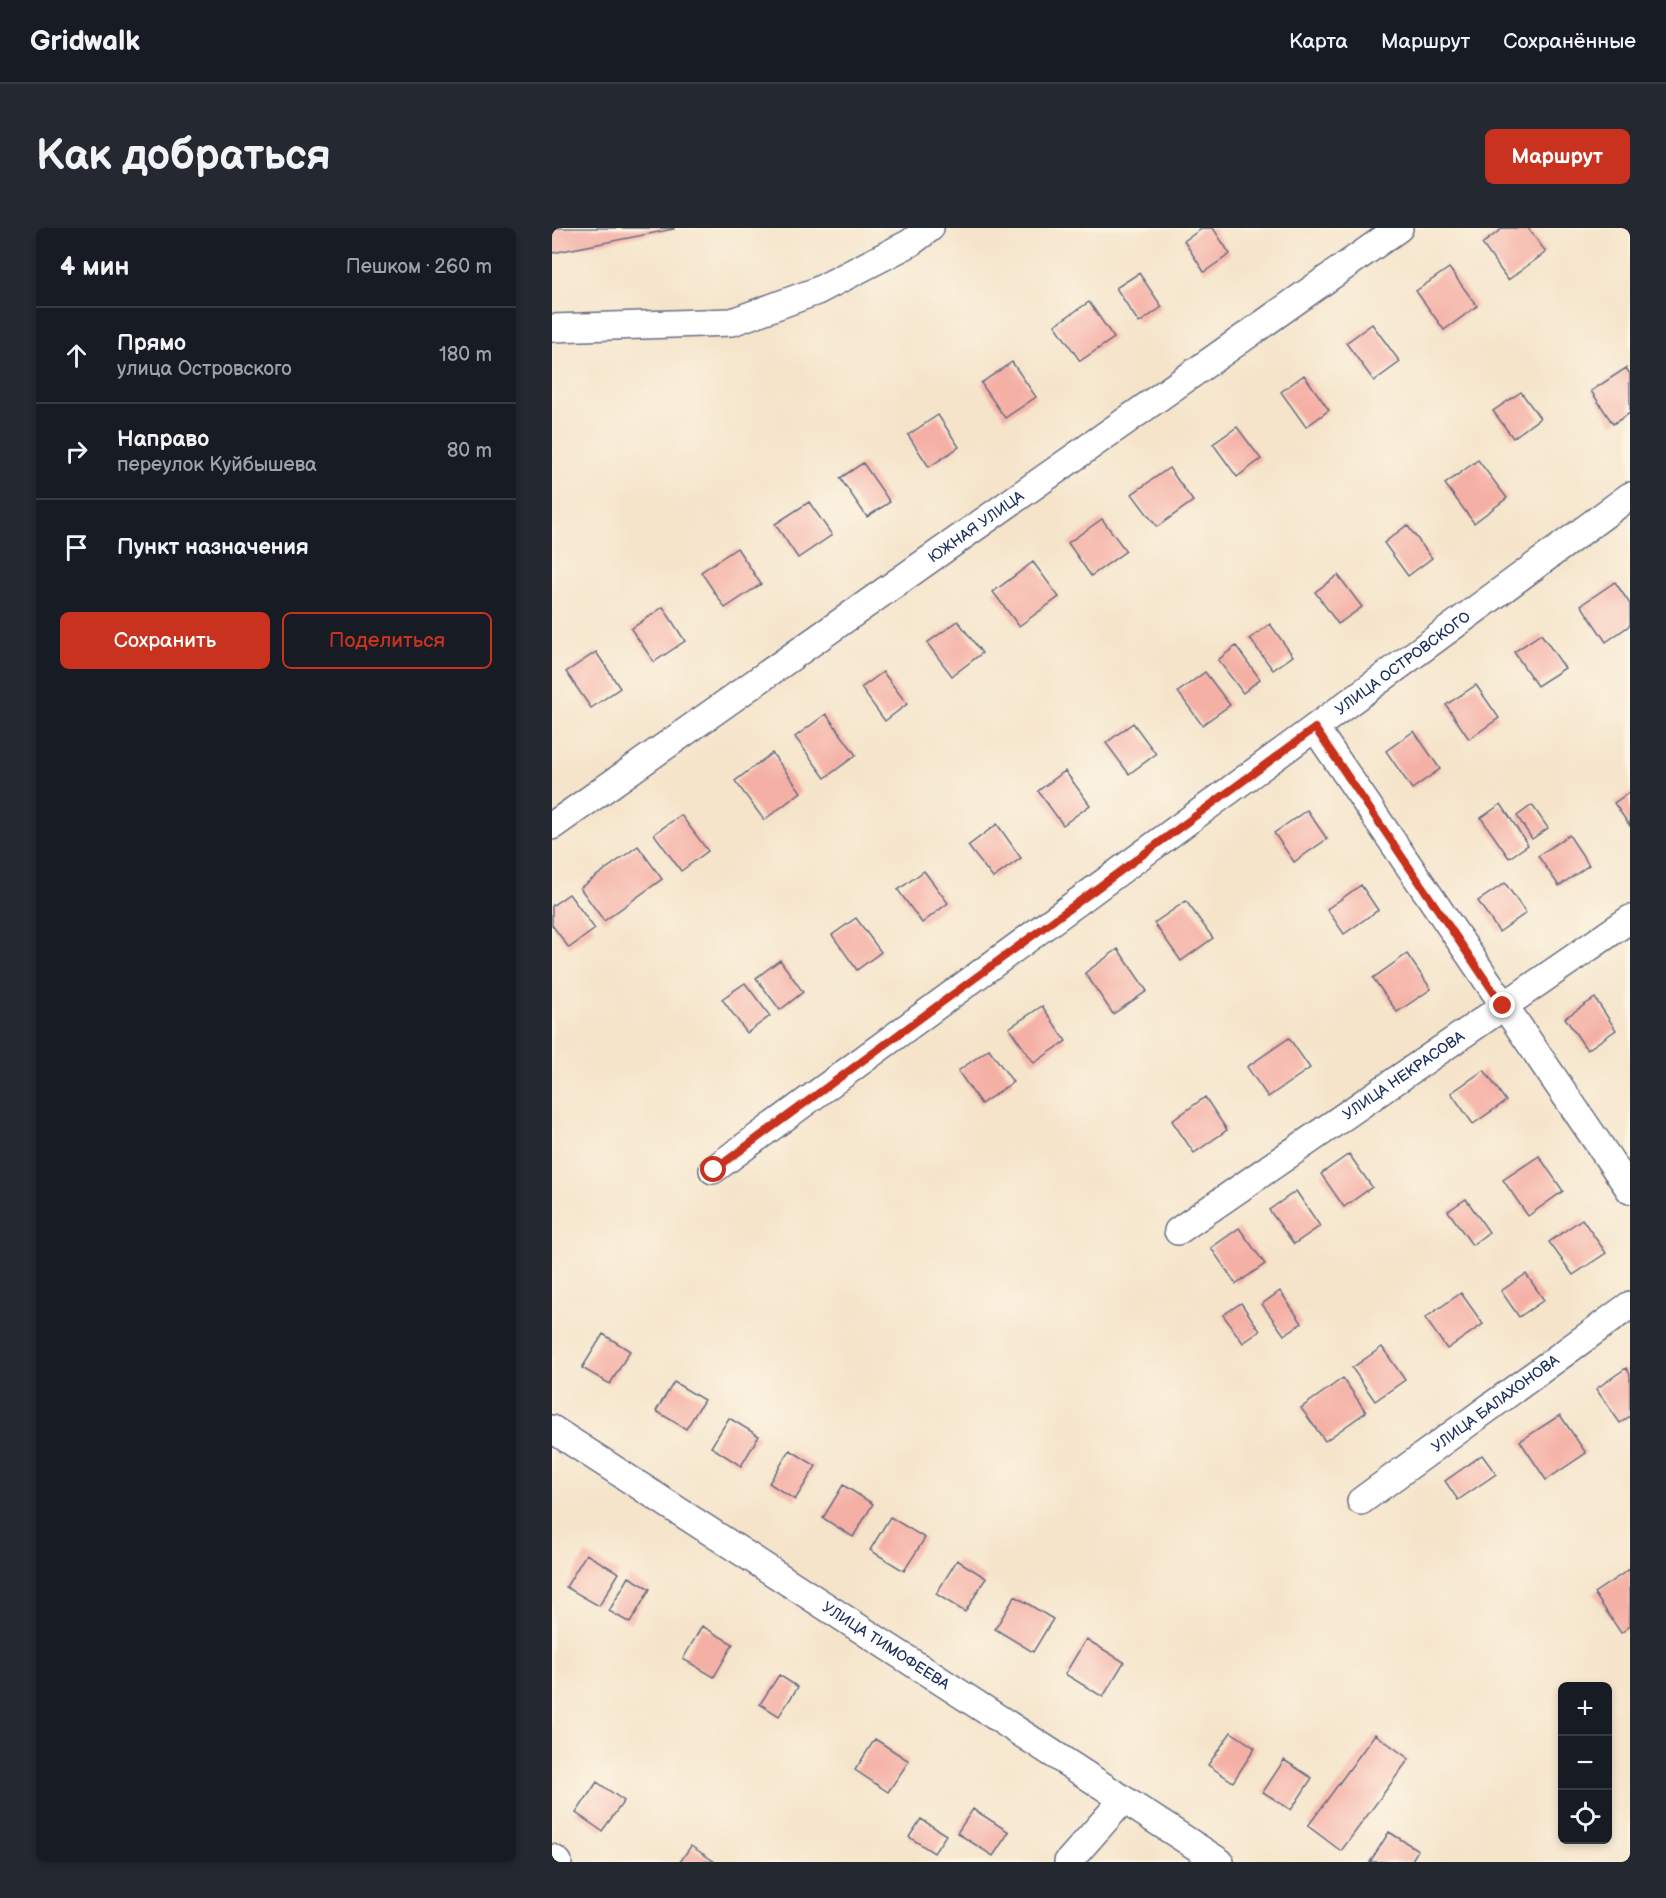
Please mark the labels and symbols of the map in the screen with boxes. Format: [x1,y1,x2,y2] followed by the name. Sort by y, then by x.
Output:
[925,486,1029,567] street label: ЮЖНАЯ УЛИЦА
[1332,607,1475,719] street label: УЛИЦА ОСТРОВСКОГО
[1489,992,1515,1018] route end
[1339,1027,1469,1124] street label: УЛИЦА НЕКРАСОВА
[700,1156,726,1182] route start
[1428,1350,1564,1456] street label: УЛИЦА БАЛАХОНОВА
[818,1598,954,1695] street label: УЛИЦА ТИМОФЕЕВА

